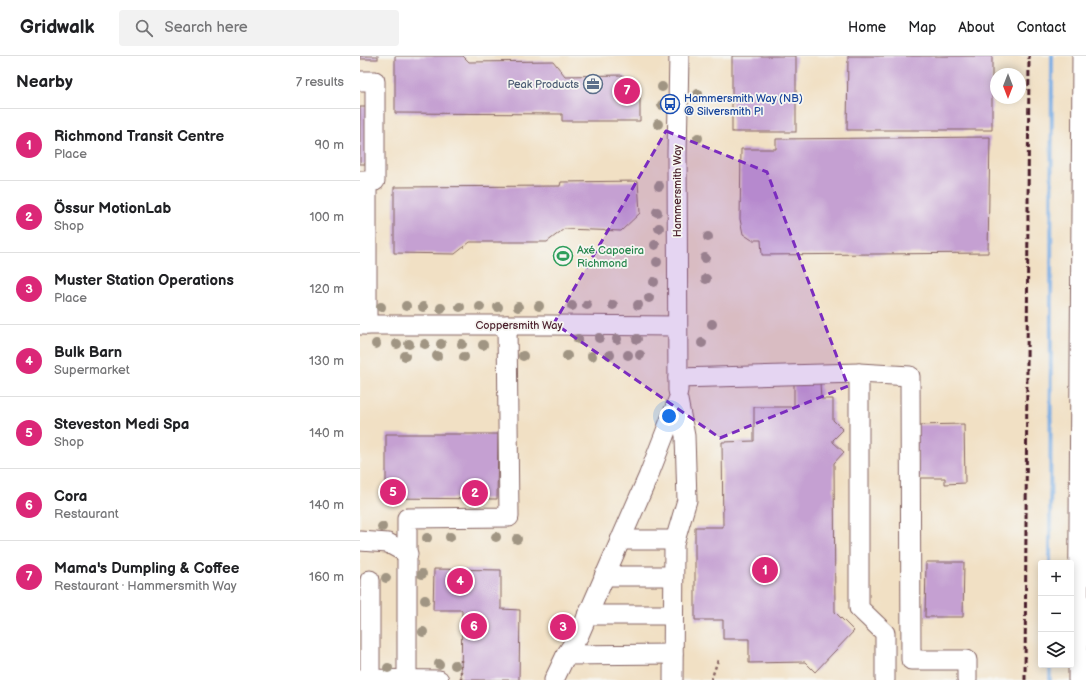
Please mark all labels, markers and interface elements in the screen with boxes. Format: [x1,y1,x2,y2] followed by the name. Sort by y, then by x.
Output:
[119,10,399,46] search box
[20,16,95,39] text: Gridwalk
[133,17,155,39] icon: search
[165,18,248,37] text: Search here
[848,19,886,36] text: Home
[908,19,936,36] text: Map
[958,19,995,36] text: About
[1017,19,1066,36] text: Contact
[990,68,1026,104] north arrow
[16,72,73,92] text: Nearby
[582,73,604,95] office icon: Peak Products
[296,74,344,90] text: 7 results
[614,76,640,106] pin: 7
[508,78,580,91] place label: Peak Products
[684,92,803,118] place label: Hammersmith Way (NB) @ Silversmith Pl
[659,93,681,115] bus stop icon: Hammersmith Way (NB) @ Silversmith Pl
[54,127,224,146] text: Richmond Transit Centre
[26,137,32,153] text: 1
[315,137,344,153] text: 90 m
[671,145,684,237] street label: Hammersmith Way
[54,146,87,162] text: Place
[54,199,171,218] text: Össur MotionLab
[25,209,33,225] text: 2
[309,209,344,225] text: 100 m
[54,218,84,234] text: Shop
[577,244,644,270] place label: Axé Capoeira Richmond
[552,245,574,267] sports icon: Axé Capoeira Richmond
[54,271,234,290] text: Muster Station Operations
[25,281,33,297] text: 3
[309,281,344,297] text: 120 m
[54,290,87,306] text: Place
[475,319,563,332] street label: Coppersmith Way
[54,343,122,362] text: Bulk Barn
[25,353,33,369] text: 4
[309,353,344,369] text: 130 m
[54,362,130,378] text: Supermarket
[659,406,679,426] your location
[54,415,189,434] text: Steveston Medi Spa
[25,425,33,441] text: 5
[309,425,344,441] text: 140 m
[54,434,84,450] text: Shop
[380,477,406,507] pin: 5
[462,478,488,508] pin: 2
[54,487,87,506] text: Cora
[25,497,33,513] text: 6
[309,497,344,513] text: 140 m
[54,506,119,522] text: Restaurant
[752,555,778,585] pin: 1
[54,559,239,578] text: Mama's Dumpling & Coffee
[1038,560,1074,668] map controls
[1038,560,1074,596] button: +
[447,566,473,596] pin: 4
[25,569,33,585] text: 7
[309,569,344,585] text: 160 m
[54,578,237,594] text: Restaurant · Hammersmith Way
[1038,596,1074,632] button: −
[461,611,487,641] pin: 6
[550,612,576,642] pin: 3
[1038,632,1074,668] button: layers

